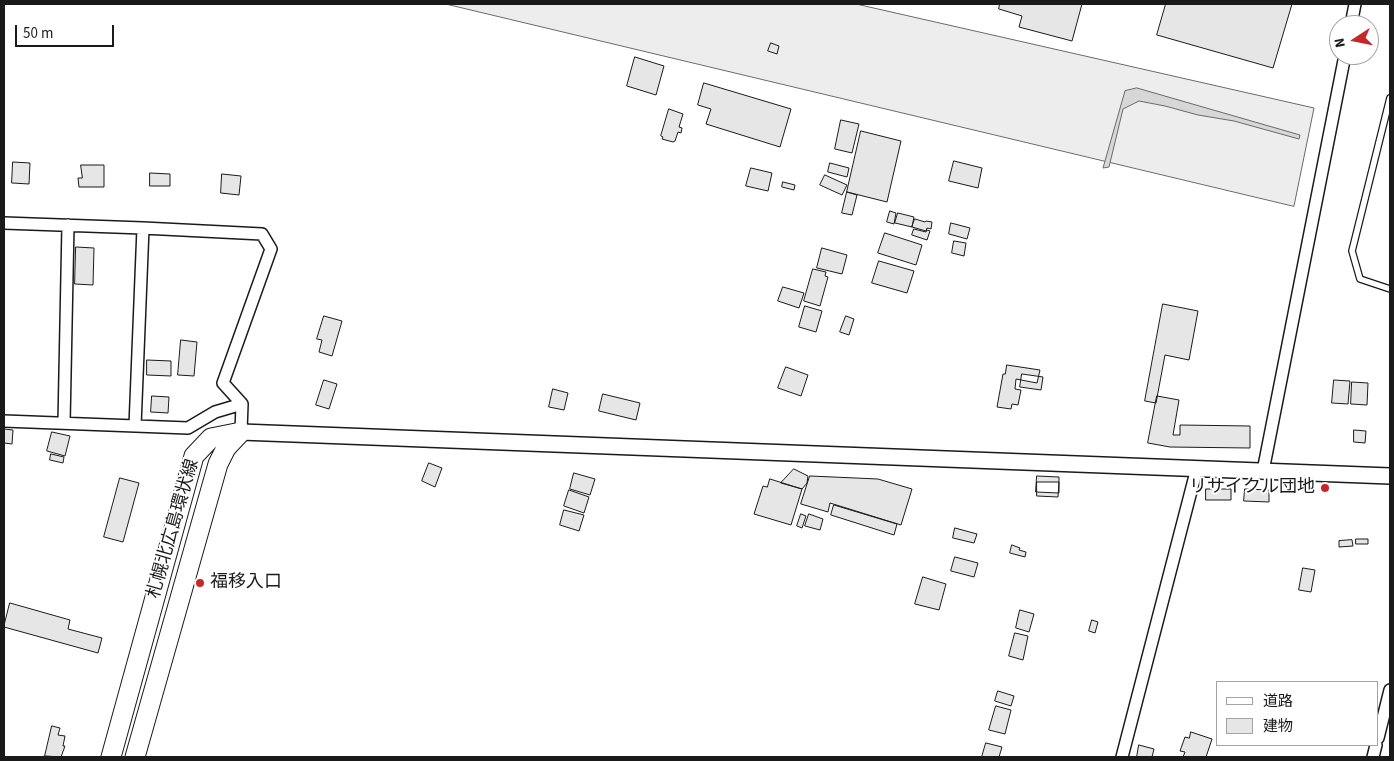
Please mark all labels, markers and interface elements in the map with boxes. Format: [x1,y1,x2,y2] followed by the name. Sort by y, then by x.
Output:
[18,15,116,47] scale bar
[1329,15,1379,65] north arrow
[23,23,53,44] text: 50 m
[1330,36,1351,49] text: N
[144,457,204,601] street label: 札幌北広島環状線
[1189,477,1315,499] place label: リサイクル団地
[1319,482,1331,494] marker: リサイクル団地
[210,572,282,594] place label: 福移入口
[194,577,206,589] marker: 福移入口
[1216,681,1379,746] legend
[1263,691,1293,712] text: 道路
[1263,716,1293,737] text: 建物

